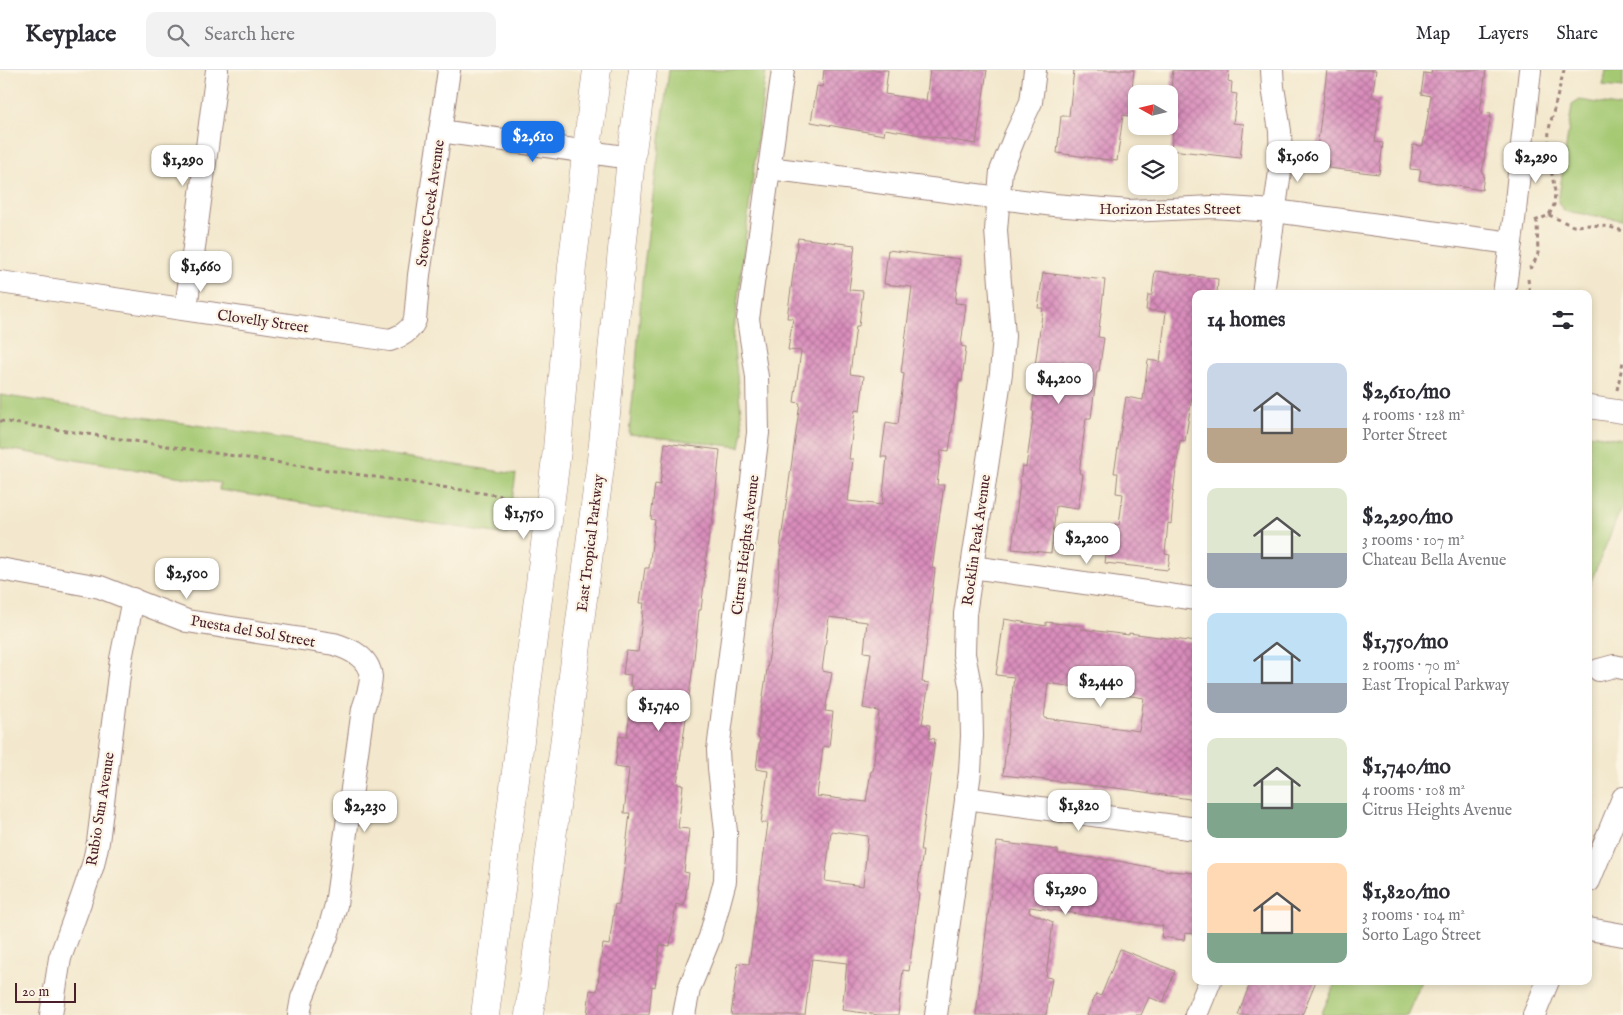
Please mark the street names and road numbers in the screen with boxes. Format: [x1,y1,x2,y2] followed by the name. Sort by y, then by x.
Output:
[412,138,449,268] street label: Stowe Creek Avenue
[1099,200,1241,219] street label: Horizon Estates Street
[216,306,310,337] street label: Clovelly Street
[573,473,608,613] street label: East Tropical Parkway
[958,473,995,607] street label: Rocklin Peak Avenue
[727,474,764,616] street label: Citrus Heights Avenue
[189,611,317,652] street label: Puesta del Sol Street
[82,751,119,867] street label: Rubio Sun Avenue

